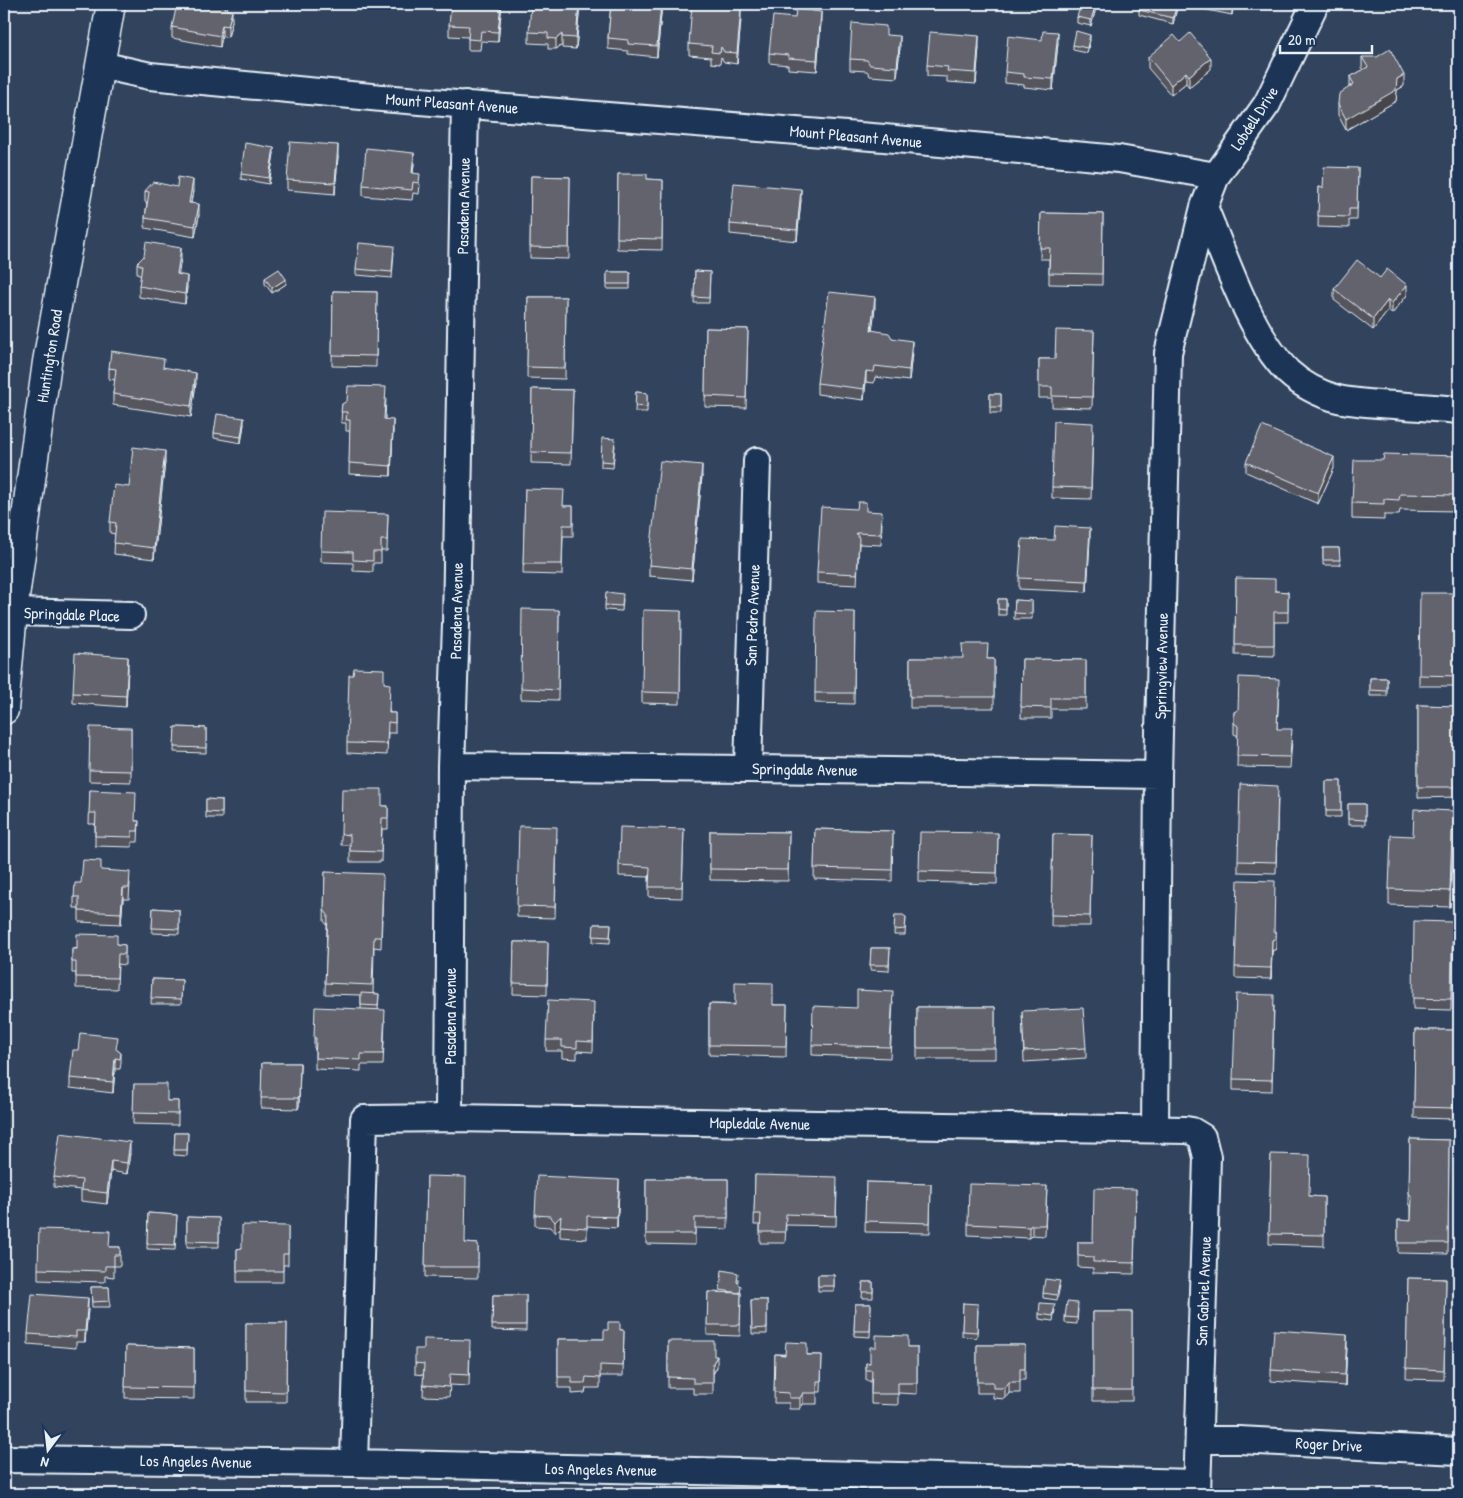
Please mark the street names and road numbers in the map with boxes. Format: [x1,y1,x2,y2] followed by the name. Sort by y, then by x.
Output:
[1225,81,1283,154] street label: Lobdell Drive
[385,87,520,119] street label: Mount Pleasant Avenue
[789,119,924,153] street label: Mount Pleasant Avenue
[451,157,475,255] street label: Pasadena Avenue
[31,308,67,404] street label: Huntington Road
[444,562,468,660] street label: Pasadena Avenue
[739,563,765,666] street label: San Pedro Avenue
[24,601,121,627] street label: Springdale Place
[1149,612,1173,719] street label: Springview Avenue
[752,757,859,781] street label: Springdale Avenue
[439,967,461,1064] street label: Pasadena Avenue
[709,1111,811,1135] street label: Mapledale Avenue
[1190,1235,1216,1346] street label: San Gabriel Avenue
[1295,1431,1364,1457] street label: Roger Drive
[140,1449,253,1473] street label: Los Angeles Avenue
[545,1457,658,1481] street label: Los Angeles Avenue

